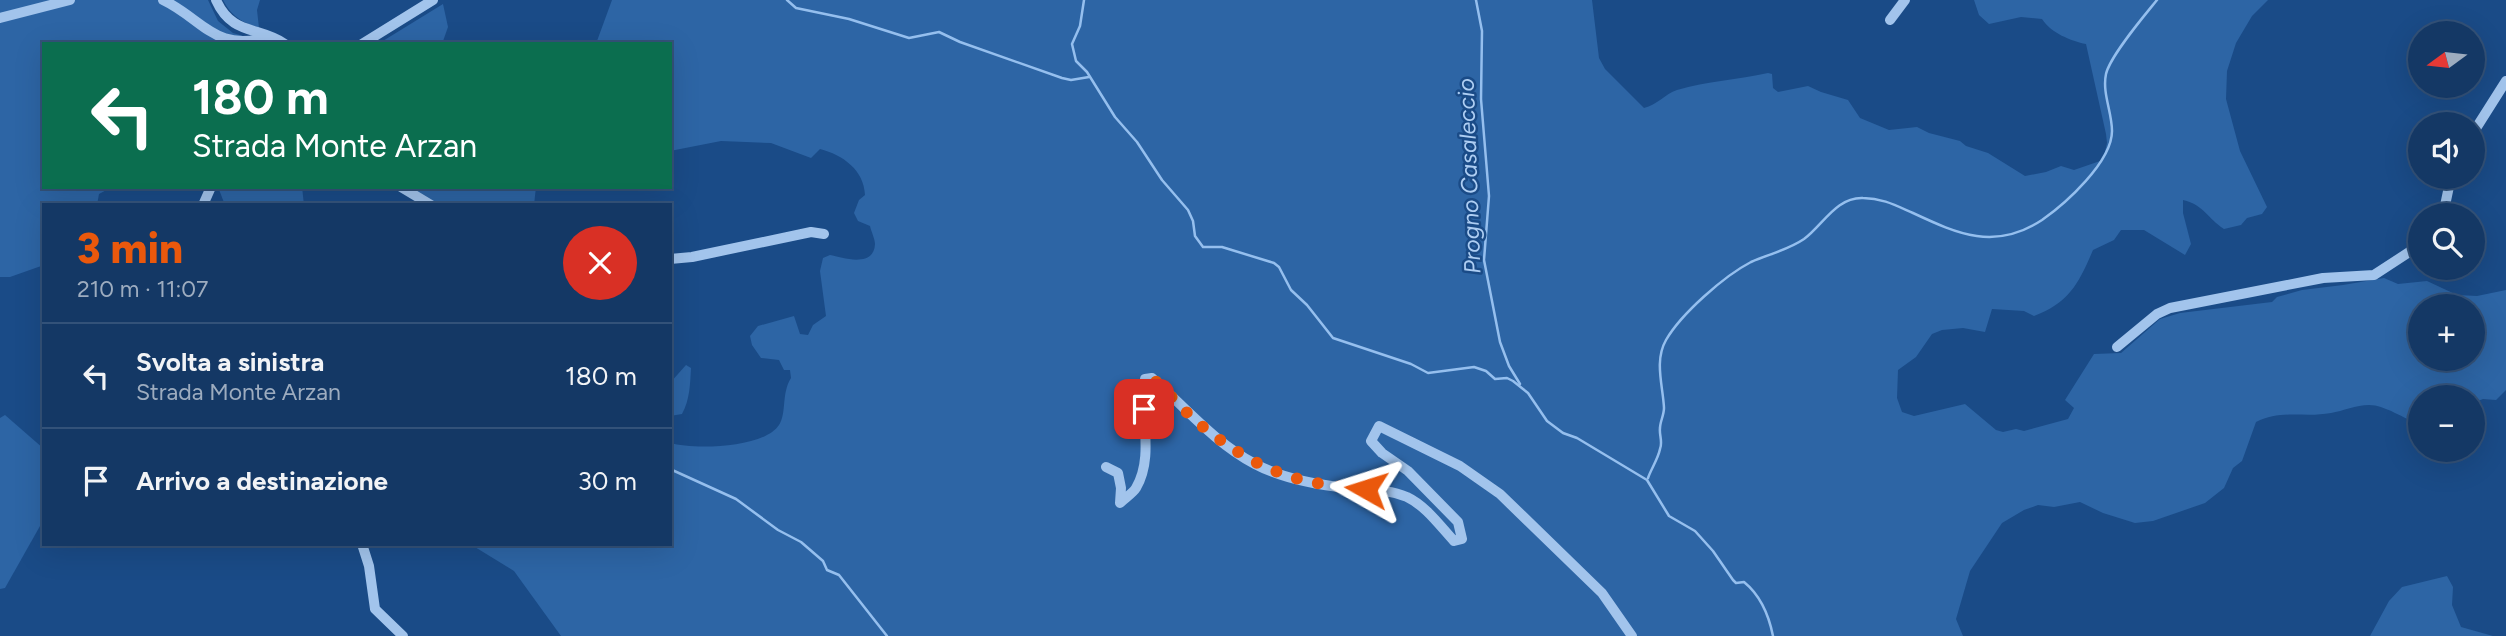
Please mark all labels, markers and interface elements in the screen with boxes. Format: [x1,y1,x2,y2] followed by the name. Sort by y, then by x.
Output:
[2408,21,2485,98] north arrow
[2408,21,2485,462] map controls
[192,67,329,126] text: 180 m
[77,70,168,161] icon: left
[1452,78,1486,274] water label: Progno Casaleccio
[2408,112,2485,189] button: sound
[192,127,477,165] text: Strada Monte Arzan
[2408,203,2485,280] button: search
[77,223,183,274] text: 3 min
[563,226,637,300] button: close
[77,275,208,303] text: 210 m · 11:07
[2408,294,2485,371] button: +
[136,346,324,378] text: Svolta a sinistra
[77,357,115,395] icon: left
[565,360,637,392] text: 180 m
[136,378,341,406] text: Strada Monte Arzan
[1114,379,1174,439] pin
[2408,385,2485,462] button: −
[1125,390,1163,428] icon: arrive
[1329,452,1403,526] position arrow
[77,462,115,500] icon: arrive
[136,465,388,497] text: Arrivo a destinazione
[578,465,637,497] text: 30 m

